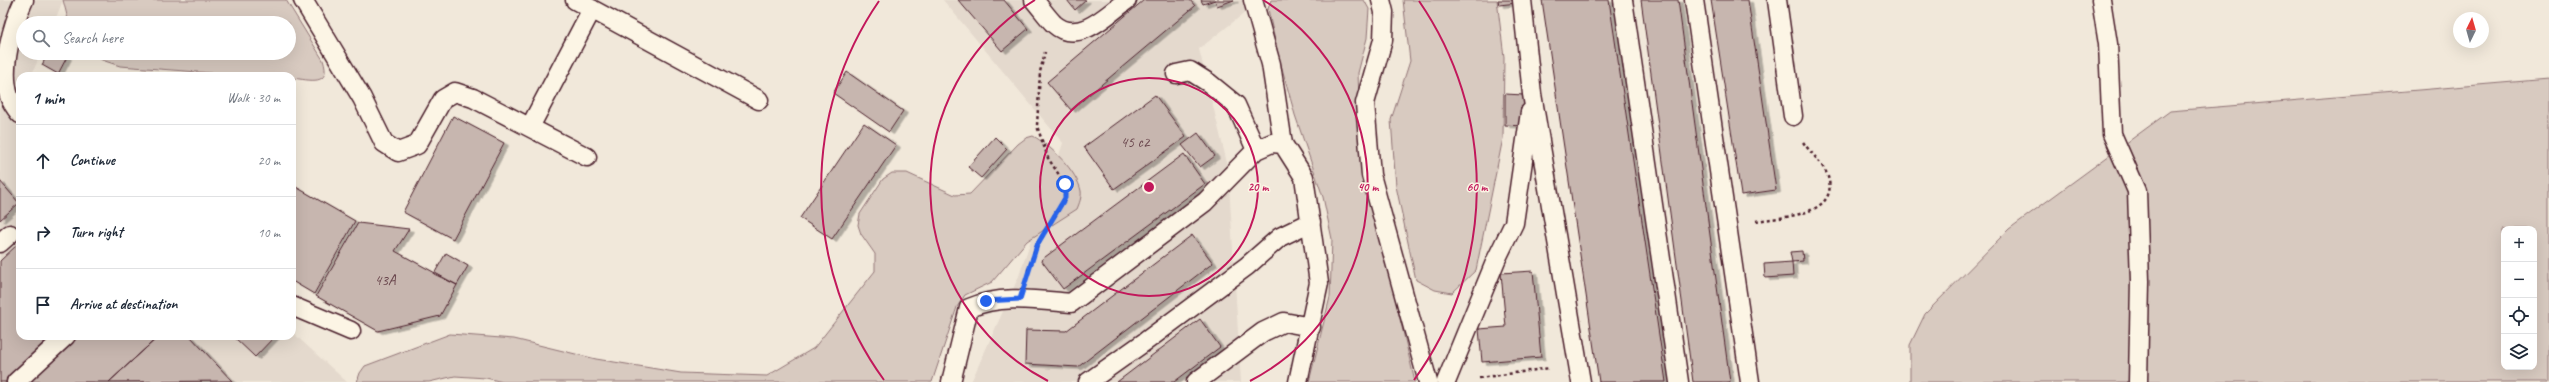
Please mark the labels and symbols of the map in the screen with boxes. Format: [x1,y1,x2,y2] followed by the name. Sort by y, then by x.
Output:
[2453,12,2489,48] north arrow
[1120,133,1151,152] house number: 45 с2
[1056,175,1074,193] route start
[1248,179,1269,195] text: 20 m
[1358,179,1379,195] text: 40 m
[1467,179,1489,195] text: 60 m
[1142,180,1156,194] centre of rings
[374,271,397,290] house number: 43А
[977,292,995,310] route end

